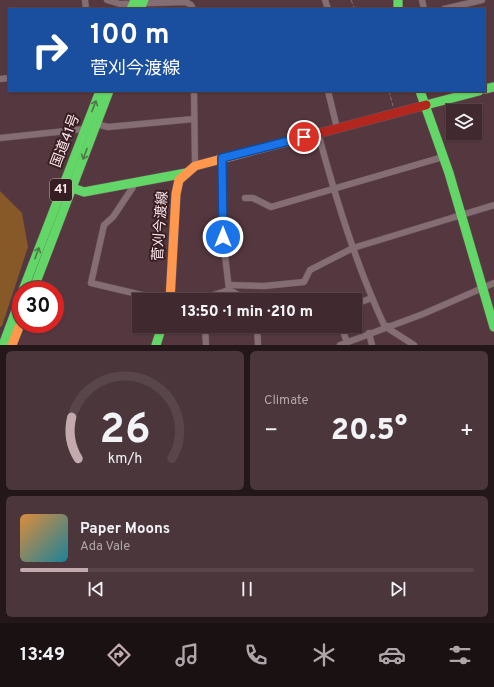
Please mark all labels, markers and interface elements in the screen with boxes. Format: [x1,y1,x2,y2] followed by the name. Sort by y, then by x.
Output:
[90,18,170,54] text: 100 m
[24,24,76,76] icon: right
[90,58,180,81] text: 菅刈今渡線
[90,100,98,112] one-way arrow
[446,104,482,140] map controls
[446,104,482,140] button: layers
[48,112,84,170] street label: 国道41号
[287,120,321,154] pin
[293,126,315,148] icon: arrive
[80,147,88,159] one-way arrow
[50,179,72,201] road number: 41
[150,190,172,262] street label: 菅刈今渡線
[202,216,244,258] position arrow
[34,248,42,260] one-way arrow
[12,281,64,333] speed limit sign: 30
[181,303,313,322] text: 13:50 · 1 min · 210 m
[264,393,309,409] text: Climate
[100,404,151,457] text: 26
[331,413,407,450] text: 20.5°
[264,418,278,445] text: −
[460,418,474,445] text: +
[108,449,142,467] text: km/h
[80,520,170,539] text: Paper Moons
[80,539,130,555] text: Ada Vale
[85,578,107,600] icon: previous
[236,578,258,600] icon: pause
[387,578,409,600] icon: next
[105,641,133,669] icon: directions
[173,641,201,669] icon: music
[242,641,270,669] icon: phone
[310,641,338,669] icon: climate
[378,641,406,669] icon: car
[446,641,474,669] icon: filters
[20,644,65,667] text: 13:49

